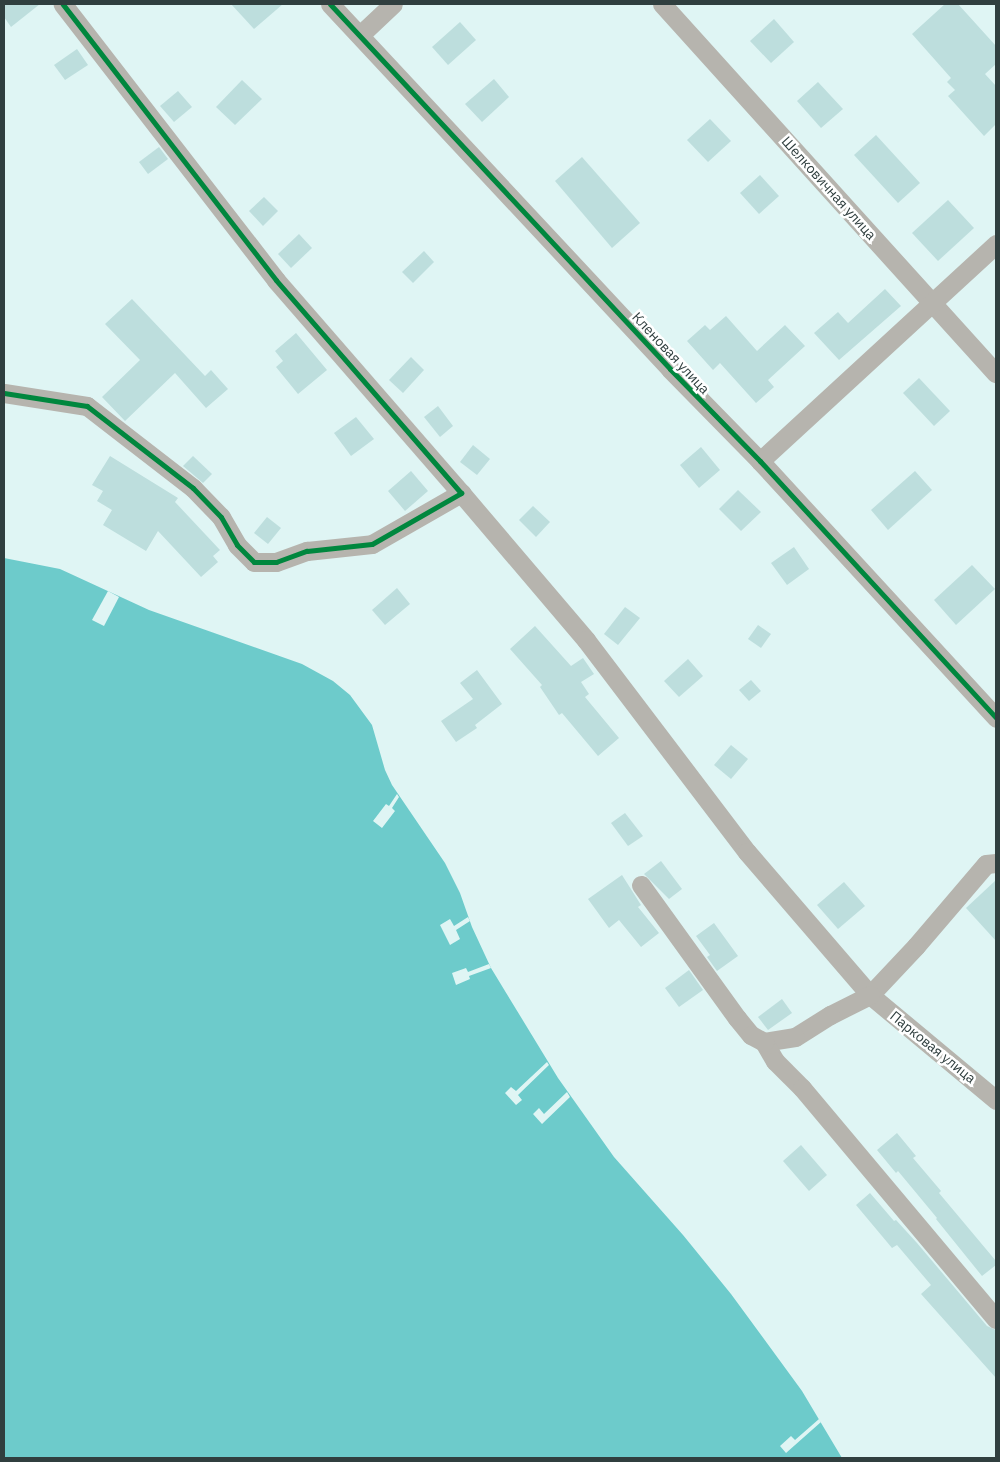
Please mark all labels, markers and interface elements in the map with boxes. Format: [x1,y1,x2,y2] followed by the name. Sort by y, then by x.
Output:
[778,133,880,243] street label: Шелковичная улица
[629,309,713,397] street label: Кленовая улица
[887,1007,979,1087] street label: Парковая улица

